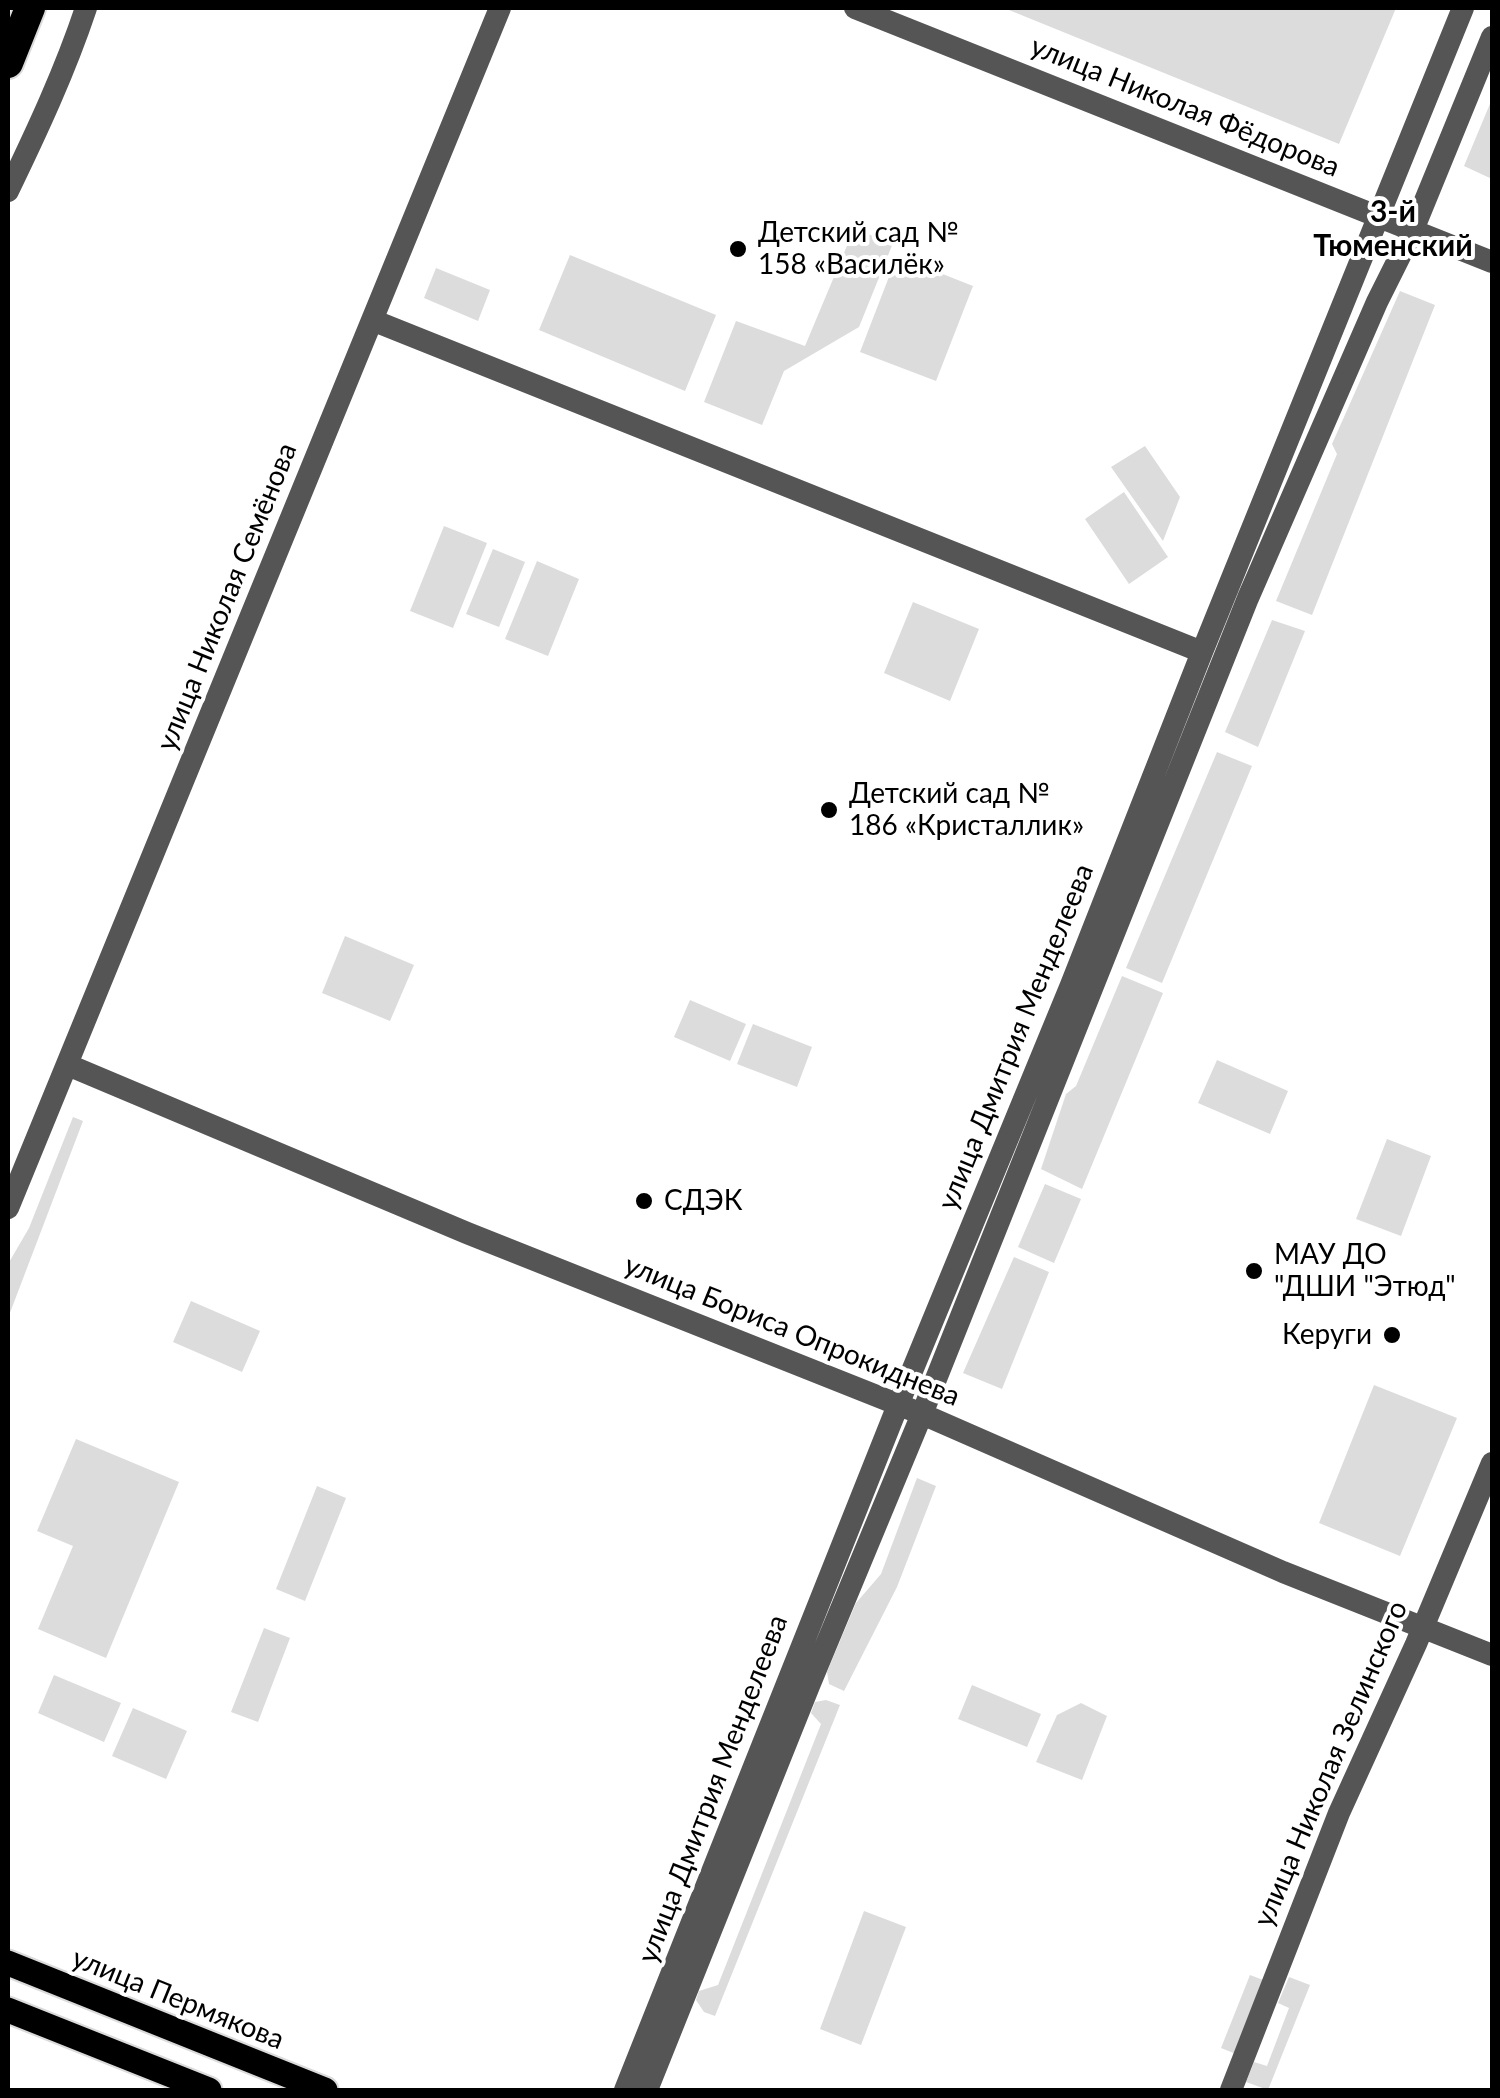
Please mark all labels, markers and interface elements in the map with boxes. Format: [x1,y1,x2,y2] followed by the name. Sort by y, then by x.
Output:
[1026,30,1344,184] street label: улица Николая Фёдорова
[1313,194,1473,264] district label: 3-й Тюменский
[758,216,959,282] place label: Детский сад № 158 «Василёк»
[727,238,749,260] marker: Детский сад № 158 «Василёк»
[150,438,304,756] street label: улица Николая Семёнова
[849,777,1084,843] place label: Детский сад № 186 «Кристаллик»
[818,799,840,821] marker: Детский сад № 186 «Кристаллик»
[931,859,1101,1215] street label: улица Дмитрия Менделеева
[664,1184,742,1218] place label: СДЭК
[633,1190,655,1212] marker: СДЭК
[1274,1238,1456,1304] place label: МАУ ДО "ДШИ "Этюд"
[619,1248,965,1414] street label: улица Бориса Опрокиднева
[1243,1260,1265,1282] marker: МАУ ДО "ДШИ "Этюд"
[1282,1318,1372,1352] place label: Керуги
[1381,1324,1403,1346] marker: Керуги
[1247,1596,1415,1932] street label: улица Николая Зелинского
[631,1610,795,1968] street label: улица Дмитрия Менделеева
[67,1941,289,2057] street label: улица Пермякова

